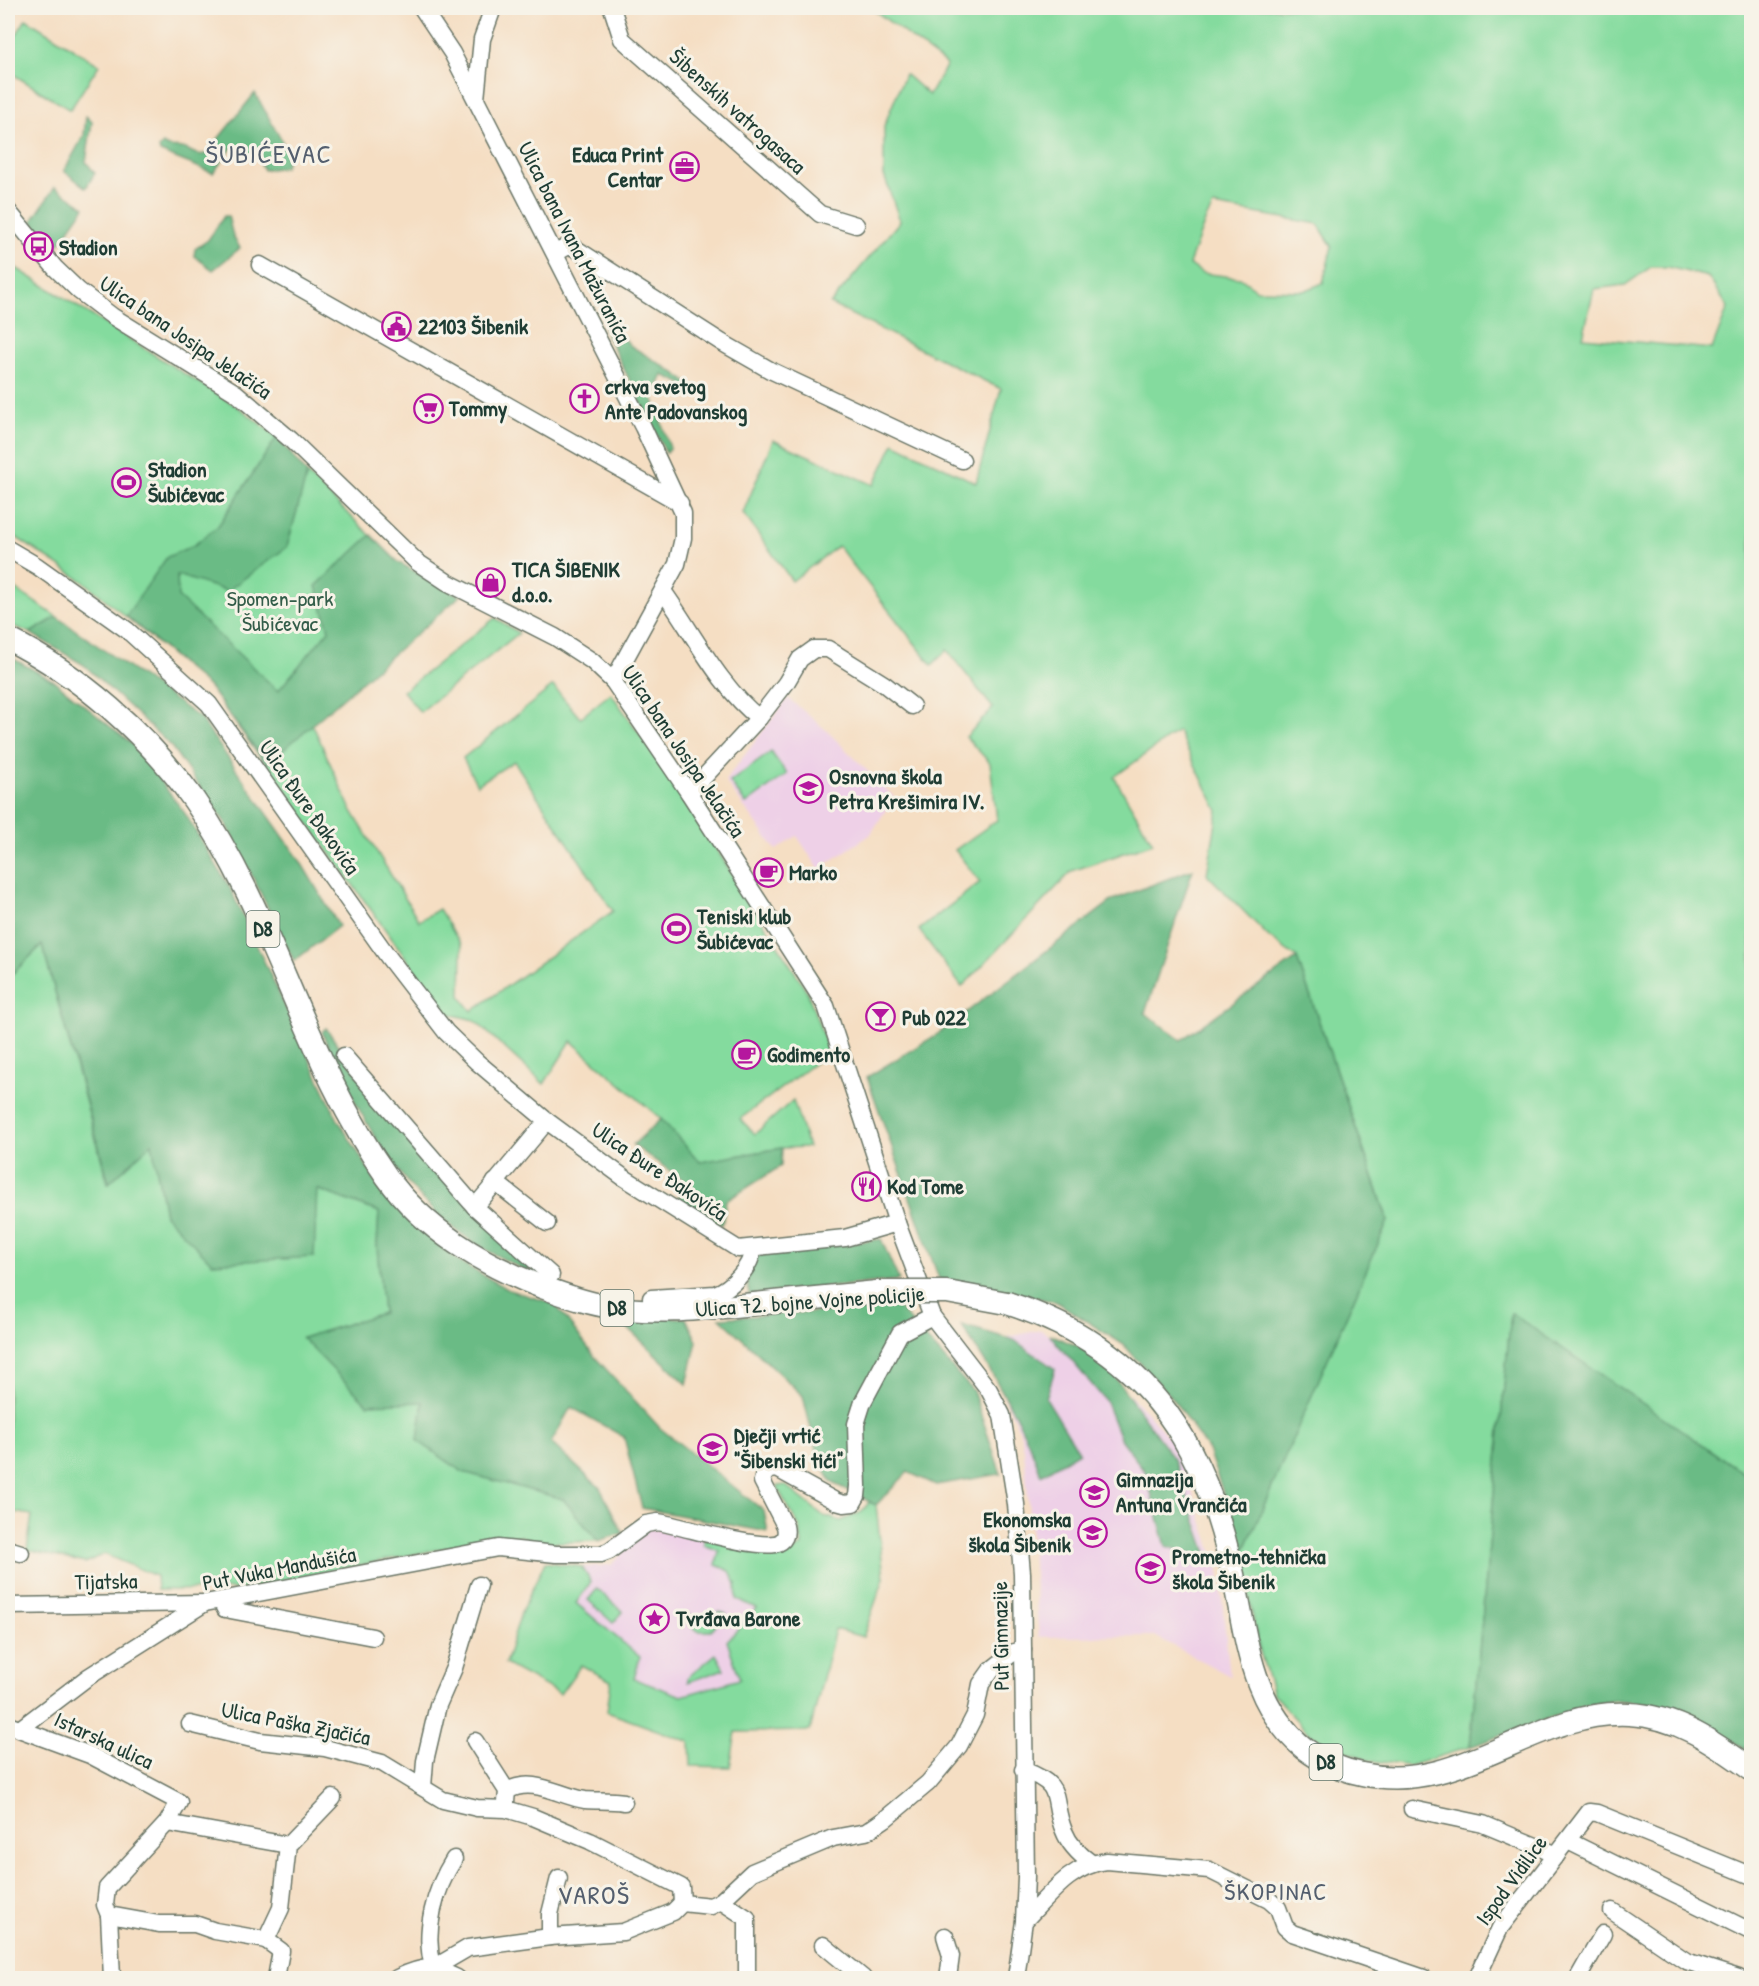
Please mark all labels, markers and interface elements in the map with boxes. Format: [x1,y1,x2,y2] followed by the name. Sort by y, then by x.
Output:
[663,41,813,181] street label: Šibenskih vatrogasaca
[206,136,332,171] district label: ŠUBIĆEVAC
[511,136,639,348] street label: Ulica bana Ivana Mažuranića
[572,139,664,194] place label: Educa Print Centar
[668,151,700,183] office icon: Educa Print Centar
[22,231,54,263] bus stop icon: Stadion
[59,232,118,262] place label: Stadion
[94,268,278,406] street label: Ulica bana Josipa Jelačića
[381,310,413,342] public building icon: 22103 Šibenik
[418,311,529,341] place label: 22103 Šibenik
[605,371,748,427] place label: crkva svetog Ante Padovanskog
[568,383,600,415] church icon: crkva svetog Ante Padovanskog
[412,392,444,424] supermarket icon: Tommy
[448,393,508,424] place label: Tommy
[148,454,225,509] place label: Stadion Šubićevac
[111,466,143,498] sports icon: Stadion Šubićevac
[511,554,620,609] place label: TICA ŠIBENIK d.o.o.
[475,566,507,598] shop icon: TICA ŠIBENIK d.o.o.
[227,583,333,638] park label: Spomen-park Šubićevac
[615,659,753,843] street label: Ulica bana Josipa Jelačića
[252,734,368,881] street label: Ulica Đure Đakovića
[829,761,985,816] place label: Osnovna škola Petra Krešimira IV.
[792,773,824,805] school or university icon: Osnovna škola Petra Krešimira IV.
[752,856,784,888] cafe icon: Marko
[789,857,837,887] place label: Marko
[696,901,791,956] place label: Teniski klub Šubićevac
[246,911,280,947] road number: D8
[660,913,692,945] sports icon: Teniski klub Šubićevac
[865,1001,897,1033] bar icon: Pub 022
[902,1002,967,1032] place label: Pub 022
[730,1038,762,1070] cafe icon: Godimento
[767,1039,850,1069] place label: Godimento
[586,1114,734,1228] street label: Ulica Đure Đakovića
[850,1170,882,1202] restaurant icon: Kod Tome
[887,1171,964,1201] place label: Kod Tome
[694,1278,926,1324] street label: Ulica 72. bojne Vojne policije
[600,1290,634,1326] road number: D8
[734,1420,844,1475] place label: Dječji vrtić "Šibenski tići"
[697,1432,729,1464] school or university icon: Dječji vrtić "Šibenski tići"
[1116,1464,1247,1519] place label: Gimnazija Antuna Vrančića
[1079,1476,1111,1508] school or university icon: Gimnazija Antuna Vrančića
[968,1504,1072,1559] place label: Ekonomska škola Šibenik
[1076,1516,1108,1548] school or university icon: Ekonomska škola Šibenik
[200,1538,359,1598] street label: Put Vuka Mandušića
[1172,1541,1326,1596] place label: Prometno-tehnička škola Šibenik
[1135,1553,1167,1585] school or university icon: Prometno-tehnička škola Šibenik
[74,1565,138,1597] street label: Tijatska
[984,1581,1016,1691] street label: Put Gimnazije
[639,1602,671,1634] place icon: Tvrđava Barone
[675,1603,801,1633] place label: Tvrđava Barone
[219,1694,373,1752] street label: Ulica Paška Zjačića
[49,1704,159,1776] street label: Istarska ulica
[1310,1744,1342,1780] road number: D8
[1468,1829,1554,1931] street label: Ispod Vidilice
[1224,1875,1328,1907] district label: ŠKOPINAC
[558,1877,631,1912] district label: VAROŠ

